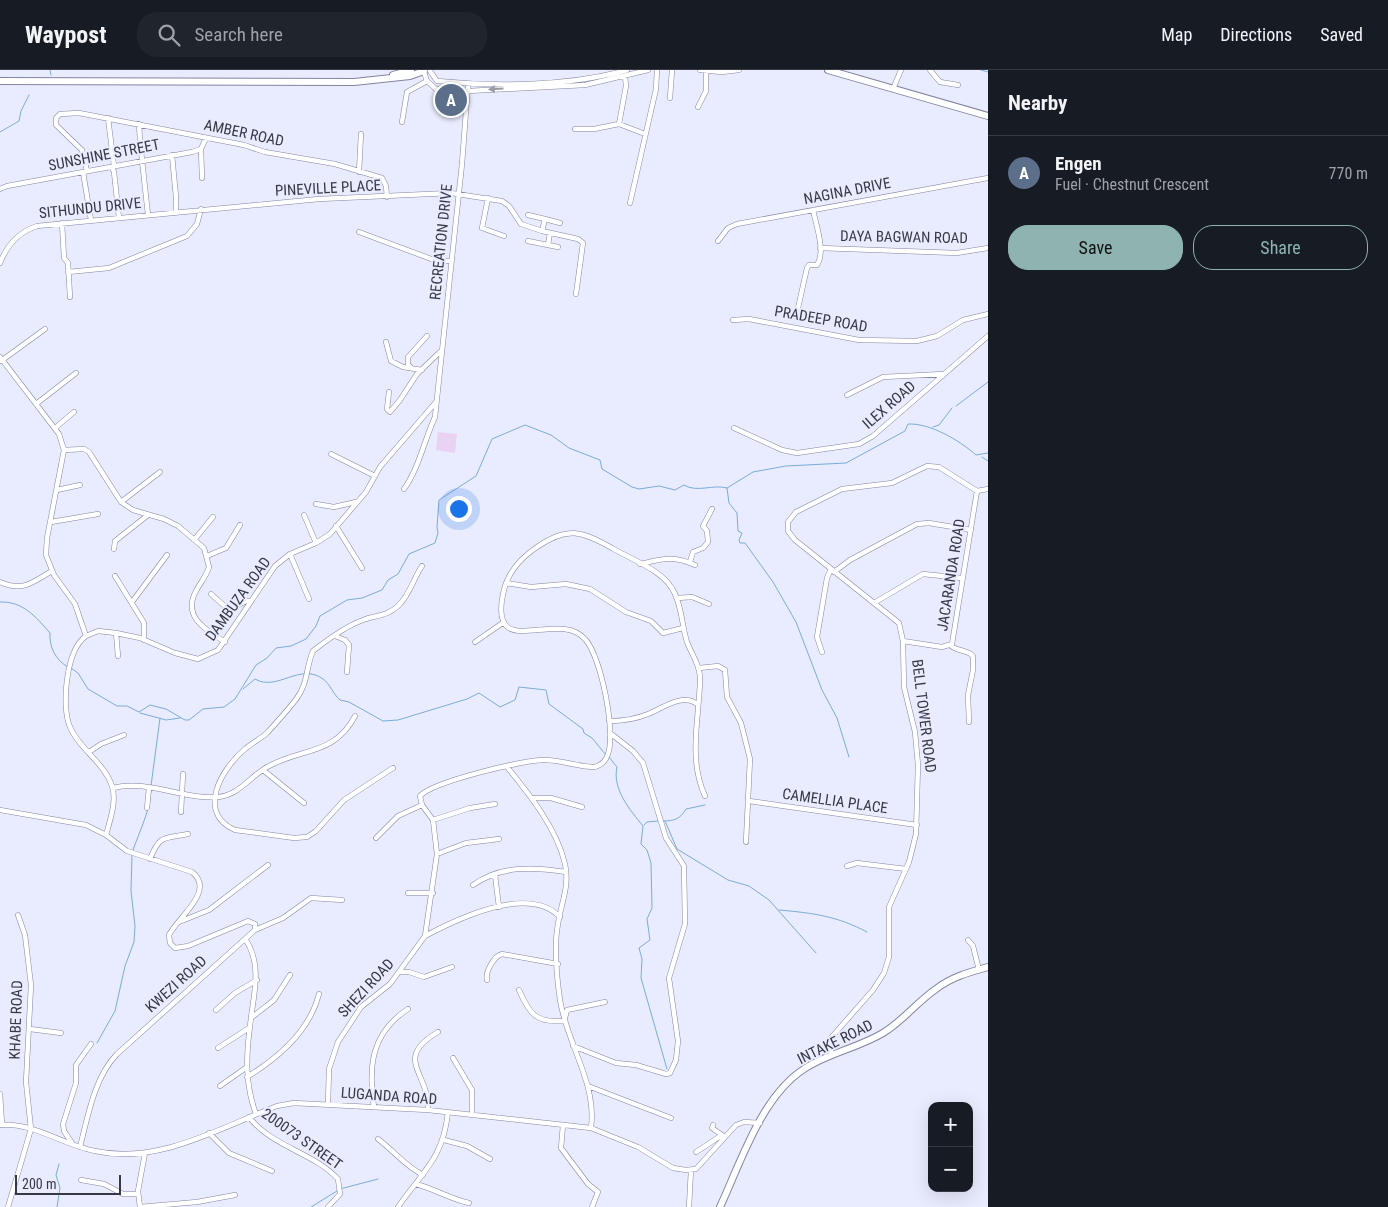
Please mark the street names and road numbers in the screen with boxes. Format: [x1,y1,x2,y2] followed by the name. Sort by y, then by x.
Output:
[202,116,286,150] street label: AMBER ROAD
[47,135,161,175] street label: SUNSHINE STREET
[802,174,892,208] street label: NAGINA DRIVE
[274,176,382,200] street label: PINEVILLE PLACE
[426,183,456,301] street label: RECREATION DRIVE
[38,194,142,222] street label: SITHUNDU DRIVE
[840,227,968,247] street label: DAYA BAGWAN ROAD
[773,302,869,336] street label: PRADEEP ROAD
[859,377,919,433] street label: ILEX ROAD
[933,518,969,632] street label: JACARANDA ROAD
[202,554,274,644] street label: DAMBUZA ROAD
[908,658,940,774] street label: BELL TOWER ROAD
[781,785,889,817] street label: CAMELLIA PLACE
[142,952,210,1016] street label: KWEZI ROAD
[334,955,398,1021] street label: SHEZI ROAD
[6,980,26,1060] street label: KHABE ROAD
[794,1016,876,1068] street label: INTAKE ROAD
[340,1084,438,1108] street label: LUGANDA ROAD
[258,1105,346,1174] street label: 200073 STREET

